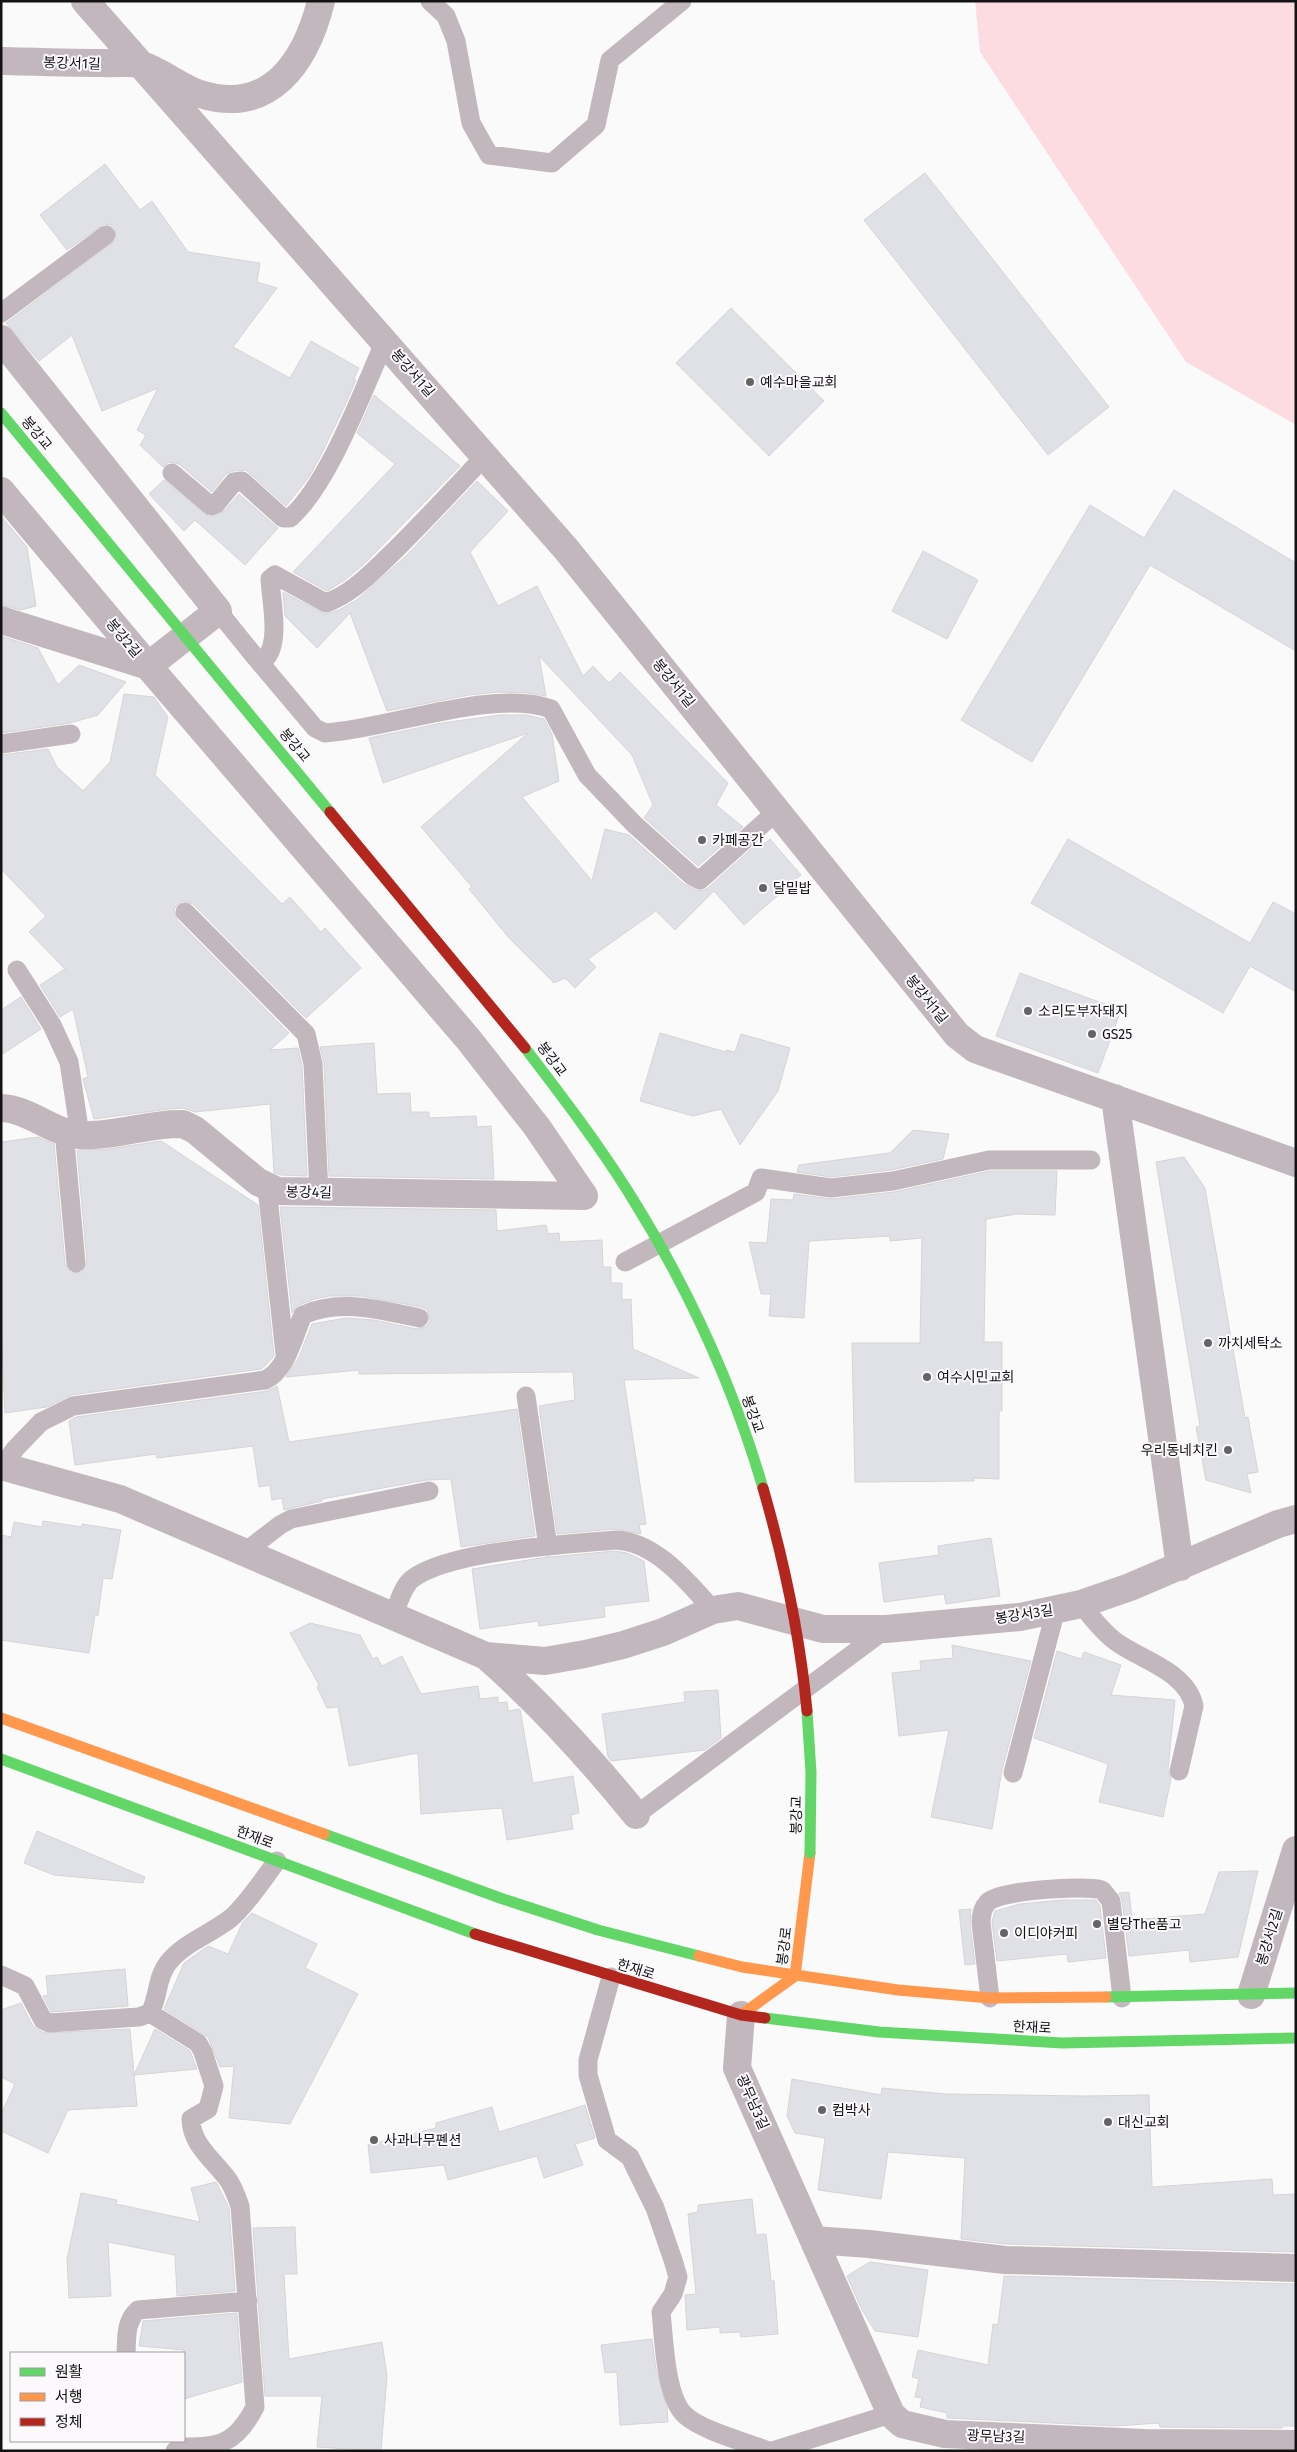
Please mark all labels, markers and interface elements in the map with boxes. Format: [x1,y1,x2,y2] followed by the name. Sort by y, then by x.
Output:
[43,54,101,73] street label: 봉강서1길
[387,346,438,401] street label: 봉강서1길
[760,374,837,391] place label: 예수마을교회
[744,376,756,388] marker: 예수마을교회
[18,413,56,454] street label: 봉강교
[102,615,145,661] street label: 봉강2길
[649,656,698,711] street label: 봉강서1길
[276,725,314,766] street label: 봉강교
[712,832,764,849] place label: 카페공간
[696,834,708,846] marker: 카페공간
[773,880,812,897] place label: 달밑밥
[757,882,769,894] marker: 달밑밥
[902,972,951,1027] street label: 봉강서1길
[1038,1003,1128,1020] place label: 소리도부자돼지
[1022,1005,1034,1017] marker: 소리도부자돼지
[1102,1026,1132,1043] place label: GS25
[1086,1028,1098,1040] marker: GS25
[533,1039,570,1080] street label: 봉강교
[286,1184,332,1201] street label: 봉강4길
[1218,1335,1283,1352] place label: 까치세탁소
[1202,1337,1214,1349] marker: 까치세탁소
[937,1369,1014,1386] place label: 여수시민교회
[921,1371,933,1383] marker: 여수시민교회
[738,1393,767,1435] street label: 봉강교
[1141,1442,1218,1459] place label: 우리동네치킨
[1222,1444,1234,1456] marker: 우리동네치킨
[994,1602,1054,1627] street label: 봉강서3길
[788,1795,805,1834] street label: 봉강교
[234,1823,276,1852] street label: 한재로
[1253,1907,1286,1968] street label: 봉강서2길
[1107,1916,1182,1933] place label: 별당The품고
[1091,1918,1103,1930] marker: 별당The품고
[1014,1925,1078,1942] place label: 이디야커피
[774,1926,795,1966] street label: 봉강로
[998,1927,1010,1939] marker: 이디야커피
[615,1956,657,1983] street label: 한재로
[1012,2018,1052,2037] street label: 한재로
[733,2072,772,2132] street label: 광무남3길
[832,2102,871,2119] place label: 컴박사
[816,2104,828,2116] marker: 컴박사
[1118,2114,1170,2131] place label: 대신교회
[1102,2116,1114,2128] marker: 대신교회
[384,2132,461,2149] place label: 사과나무펜션
[368,2134,380,2146] marker: 사과나무펜션
[10,2352,185,2442] legend
[55,2363,83,2381] text: 원활
[55,2388,83,2406] text: 서행
[55,2413,83,2431] text: 정체
[966,2427,1026,2446] street label: 광무남3길

